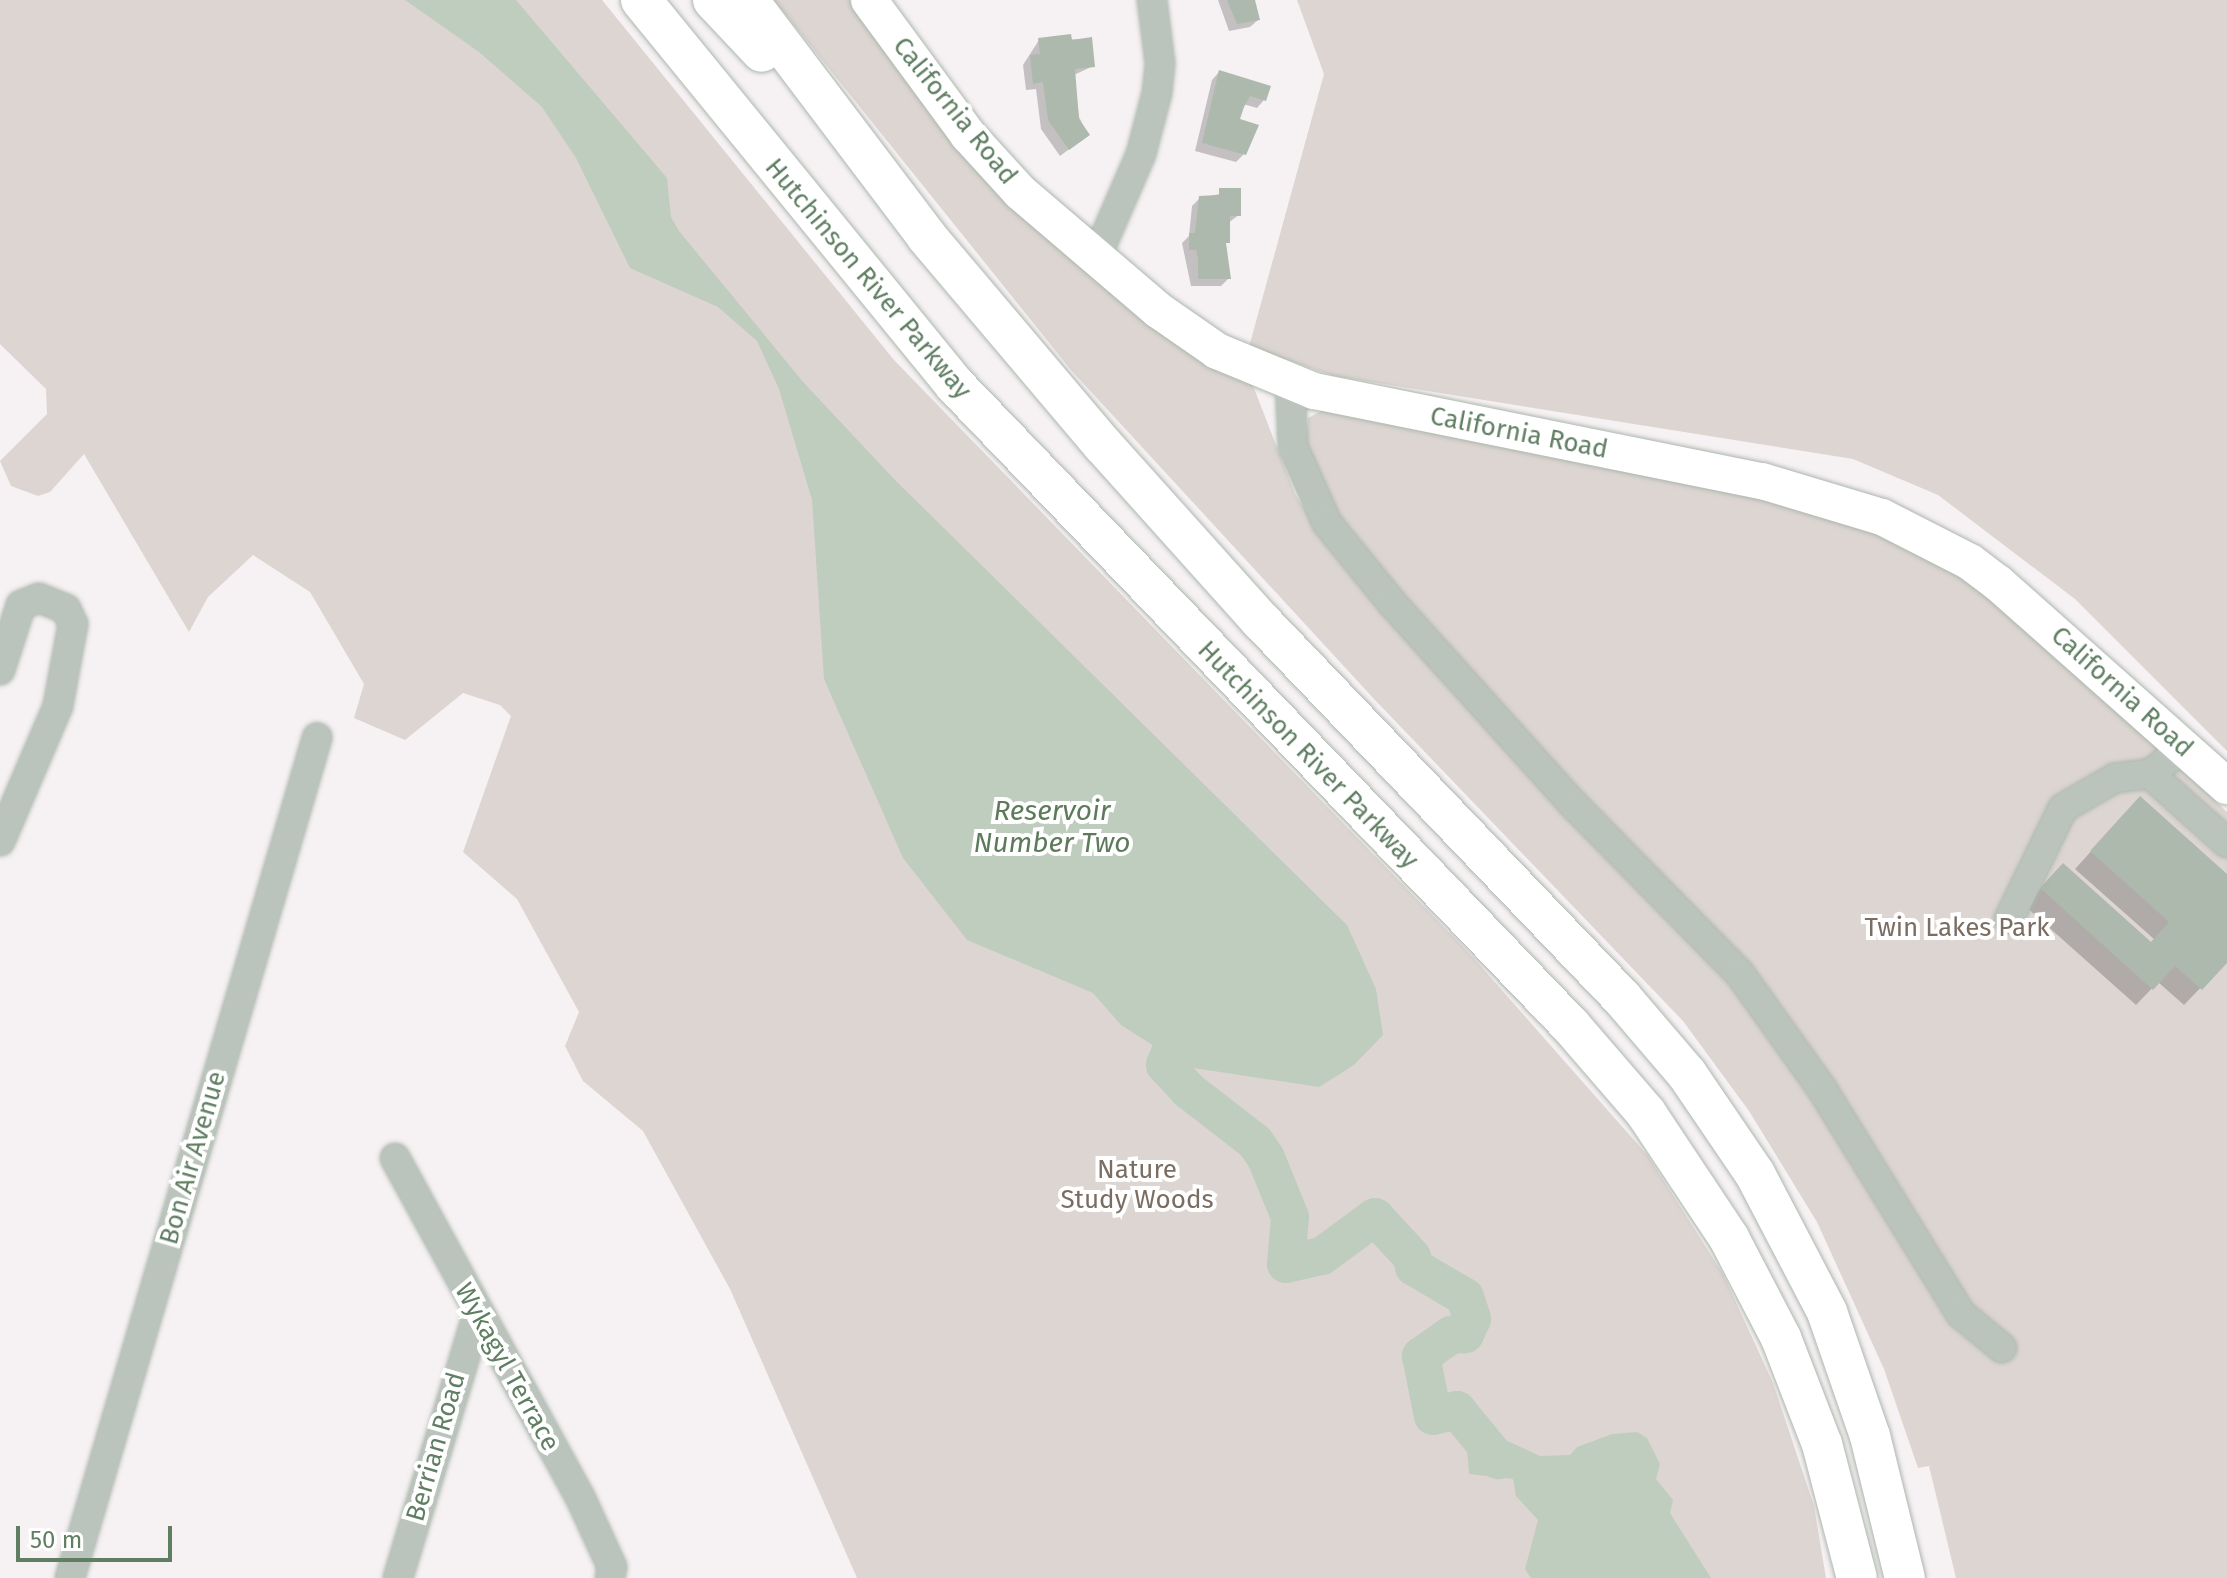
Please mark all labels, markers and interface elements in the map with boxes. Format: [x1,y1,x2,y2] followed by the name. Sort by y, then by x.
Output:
[886,31,1024,191] street label: California Road
[758,152,978,406] street label: Hutchinson River Parkway
[1427,400,1611,466] street label: California Road
[2045,620,2199,764] street label: California Road
[1191,635,1425,875] street label: Hutchinson River Parkway
[974,794,1130,860] water label: Reservoir Number Two
[1864,912,2050,944] park label: Twin Lakes Park
[153,1068,233,1248] street label: Bon Air Avenue
[1060,1154,1214,1216] park label: Nature Study Woods
[448,1277,566,1457] street label: Wykagyl Terrace
[400,1369,472,1525] street label: Berrian Road
[20,1510,176,1560] scale bar
[30,1526,82,1554] text: 50 m

